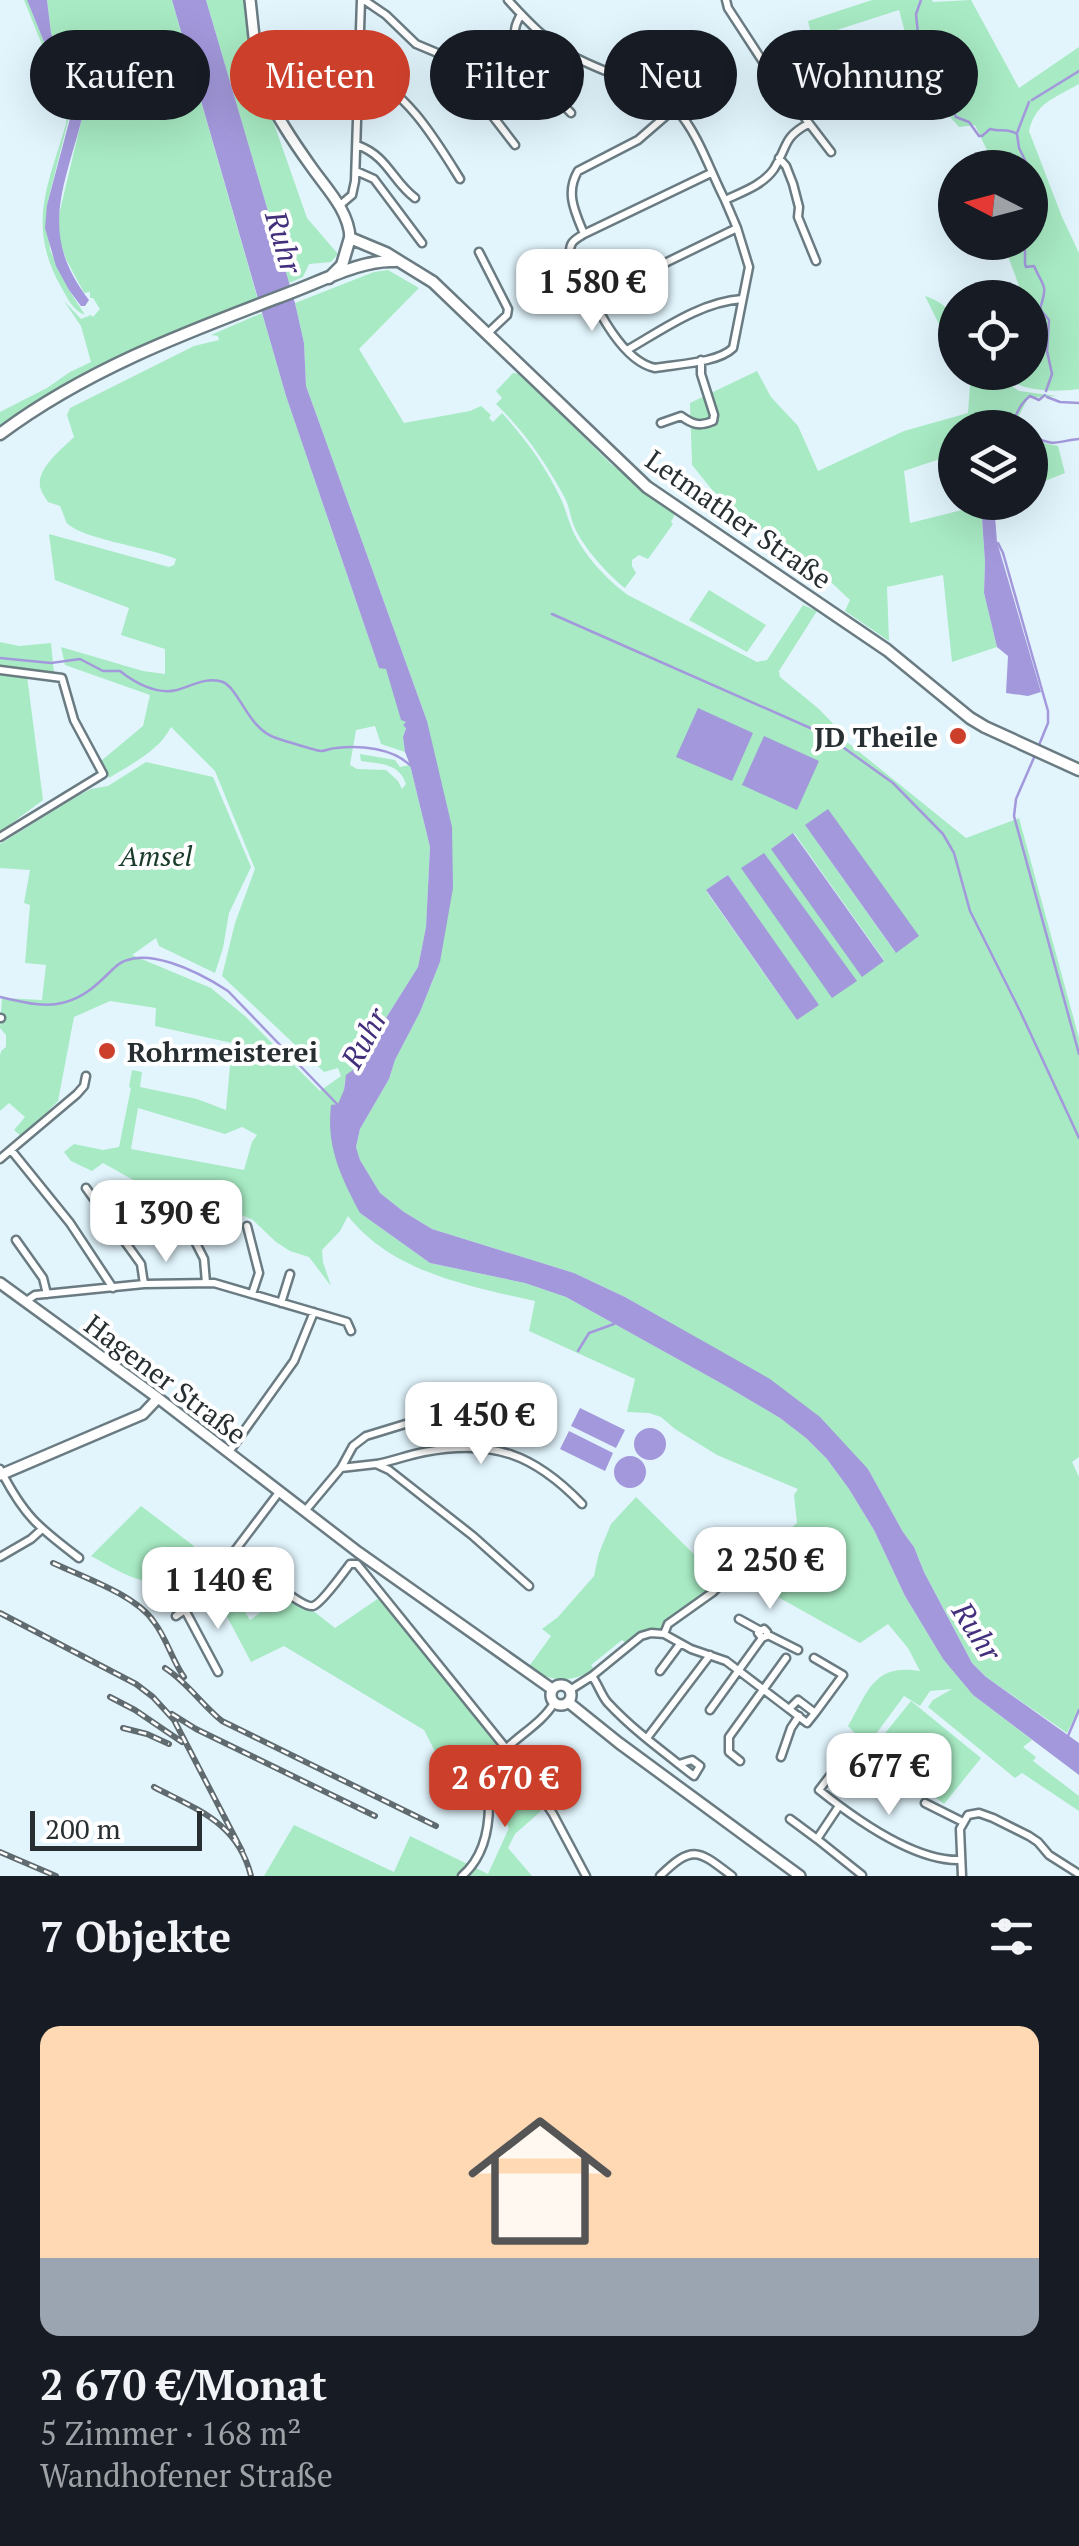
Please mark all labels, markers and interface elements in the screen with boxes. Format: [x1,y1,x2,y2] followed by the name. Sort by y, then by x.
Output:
[30,30,210,120] chip: Kaufen
[230,30,410,120] chip: Mieten
[430,30,584,120] chip: Filter
[604,30,737,120] chip: Neu
[757,30,978,120] chip: Wohnung
[938,150,1048,260] north arrow
[938,150,1048,520] map controls
[256,205,312,279] water label: Ruhr
[500,249,684,334] pin: 1 580 €
[538,260,646,302] text: 1 580 €
[938,280,1048,390] button: locate
[938,410,1048,520] button: layers
[639,441,839,597] street label: Letmather Straße
[814,718,938,755] place label: JD Theile
[947,725,969,747] marker: JD Theile
[118,837,193,874] park label: Amsel
[331,1000,397,1076] water label: Ruhr
[127,1033,318,1070] place label: Rohrmeisterei
[96,1040,118,1062] marker: Rohrmeisterei
[74,1180,258,1265] pin: 1 390 €
[112,1191,220,1233] text: 1 390 €
[77,1306,255,1452] street label: Hagener Straße
[389,1382,573,1467] pin: 1 450 €
[427,1393,535,1435] text: 1 450 €
[678,1527,862,1612] pin: 2 250 €
[716,1538,824,1580] text: 2 250 €
[126,1547,310,1632] pin: 1 140 €
[164,1558,272,1600] text: 1 140 €
[943,1593,1012,1669] water label: Ruhr
[819,1733,959,1818] pin: 677 €
[849,1744,929,1786] text: 677 €
[413,1745,597,1830] pin: 2 670 €
[451,1756,559,1798] text: 2 670 €
[30,1806,202,1850] scale bar
[45,1810,121,1847] text: 200 m
[40,1908,231,1964] text: 7 Objekte
[984,1909,1039,1964] icon: filters
[450,2091,630,2271] icon: home
[40,2356,327,2412] text: 2 670 €/Monat
[40,2412,301,2454] text: 5 Zimmer · 168 m²
[40,2454,333,2496] text: Wandhofener Straße

